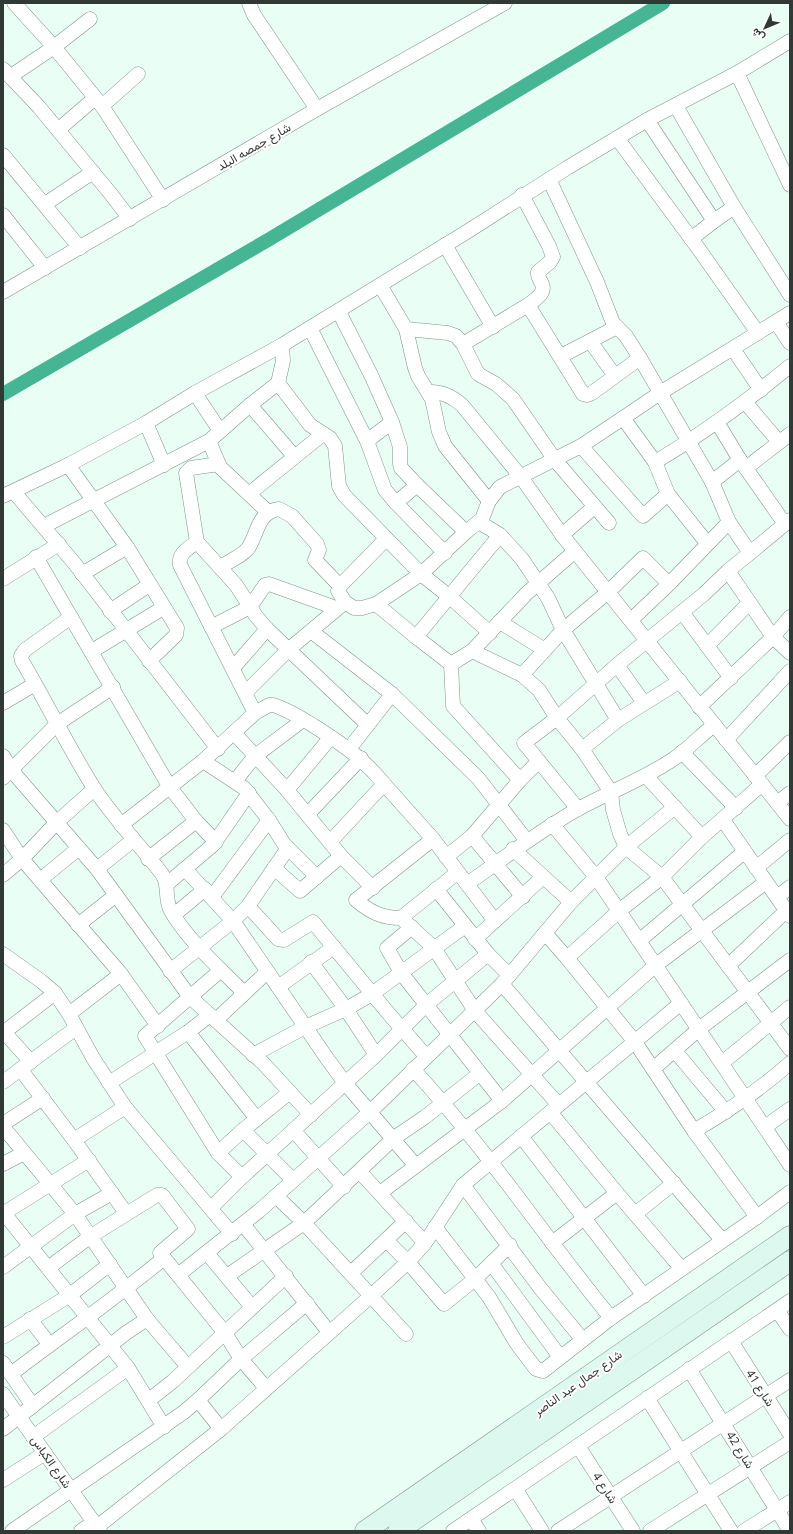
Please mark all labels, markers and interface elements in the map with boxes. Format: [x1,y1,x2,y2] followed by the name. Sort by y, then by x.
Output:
[745,8,785,48] north arrow
[747,25,767,45] text: ش
[214,119,294,175] street label: شارع جمصه البلد
[529,1346,626,1421] street label: شارع جمال عبد الناصر
[741,1366,779,1410] street label: شارع 41
[722,1428,758,1472] street label: شارع 42
[26,1432,76,1492] street label: شارع الكباس
[588,1469,622,1507] street label: شارع 4

